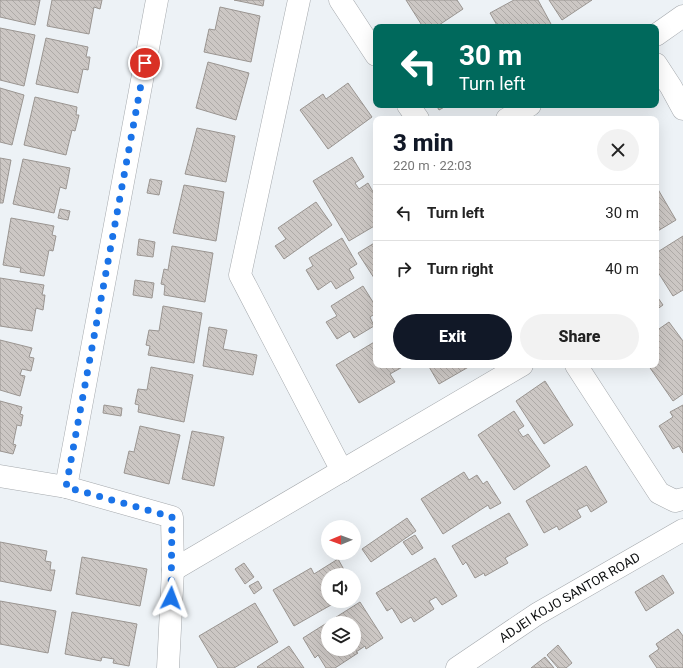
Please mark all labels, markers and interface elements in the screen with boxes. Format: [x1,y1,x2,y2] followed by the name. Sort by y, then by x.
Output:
[459,39,522,72] text: 30 m
[393,40,445,92] icon: left
[128,46,162,80] pin
[134,52,156,74] icon: arrive
[459,73,525,94] text: Turn left
[393,129,454,157] text: 3 min
[597,129,639,171] button: close
[393,158,472,173] text: 220 m · 22:03
[393,202,415,224] icon: left
[427,204,484,222] text: Turn left
[605,204,639,222] text: 30 m
[393,258,415,280] icon: right
[427,260,493,278] text: Turn right
[605,260,639,278] text: 40 m
[393,314,512,360] button: Exit
[520,314,639,360] button: Share
[321,520,361,560] north arrow
[321,520,361,656] map controls
[496,549,642,645] street label: ADJEI KOJO SANTOR ROAD
[321,568,361,608] button: sound
[150,577,192,619] position arrow
[321,616,361,656] button: layers

